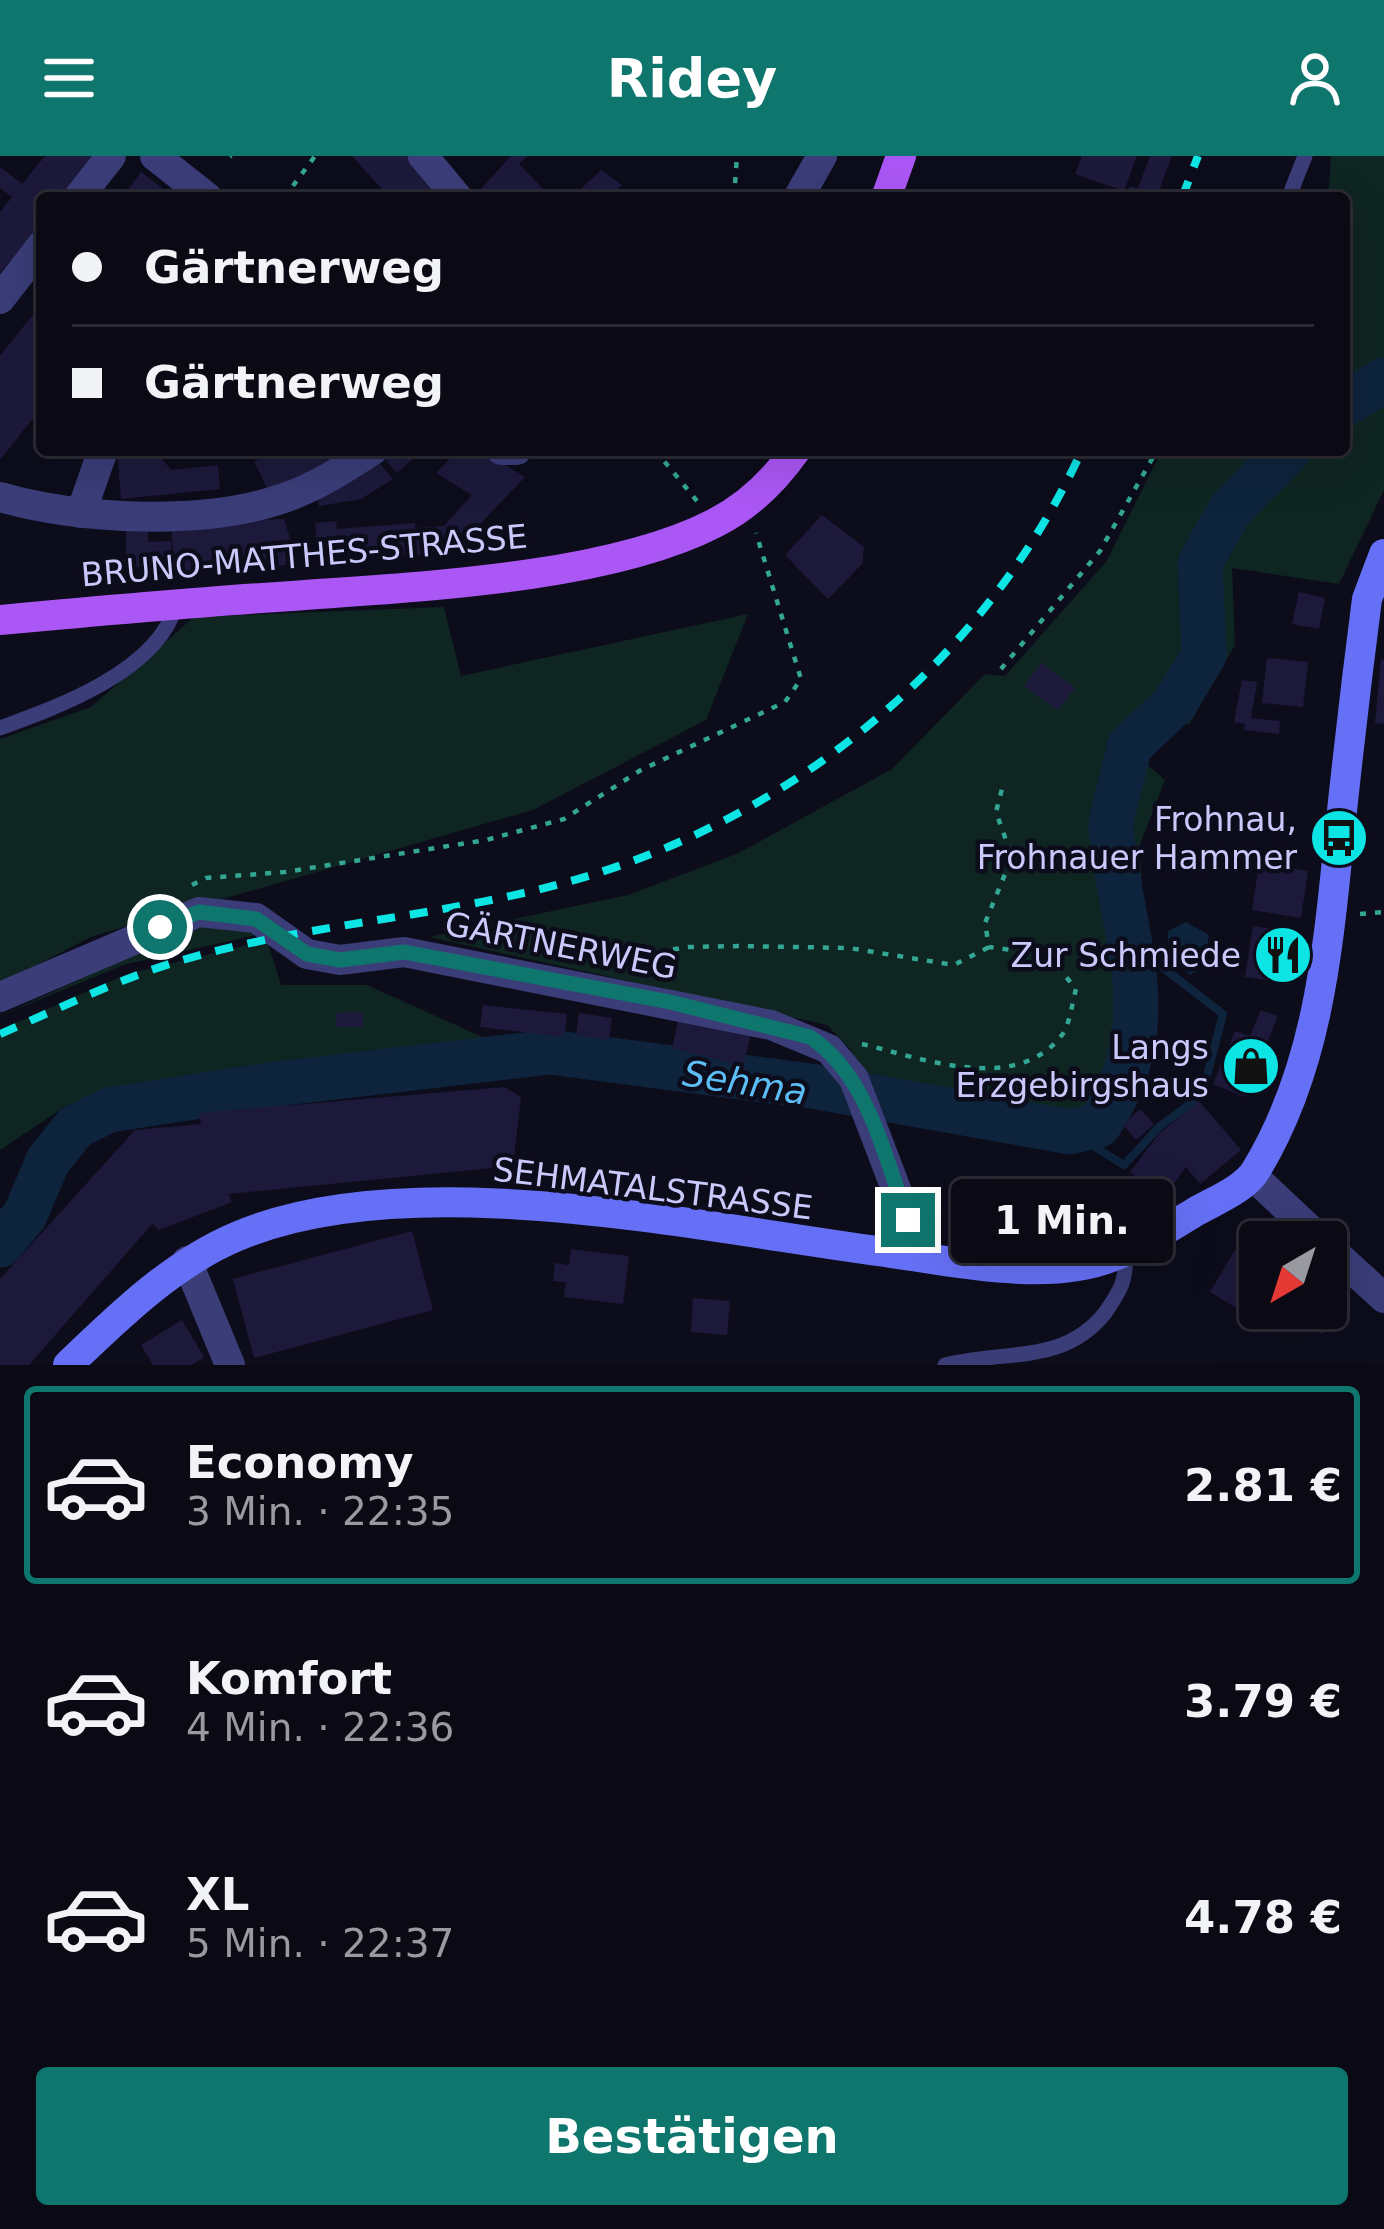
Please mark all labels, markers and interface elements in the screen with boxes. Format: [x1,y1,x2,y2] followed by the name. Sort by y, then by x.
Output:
[36,45,102,111] icon: menu
[1282,45,1348,111] icon: person
[607,47,777,110] text: Ridey
[144,241,444,294] text: Gärtnerweg
[144,356,444,409] text: Gärtnerweg
[79,517,529,594] street label: BRUNO-MATTHES-STRASSE
[977,800,1297,877] place label: Frohnau, Frohnauer Hammer
[1308,807,1370,869] bus stop icon: Frohnau, Frohnauer Hammer
[133,900,187,954] route start
[442,904,680,987] street label: GÄRTNERWEG
[1252,924,1314,986] restaurant icon: Zur Schmiede
[1011,936,1241,975] place label: Zur Schmiede
[956,1028,1209,1105] place label: Langs Erzgebirgshaus
[1220,1035,1282,1097] shop icon: Langs Erzgebirgshaus
[680,1052,810,1113] water label: Sehma
[491,1150,815,1227] street label: SEHMATALSTRASSE
[950,1178,1172,1262] callout: 1 Min.
[881,1193,935,1247] route end
[994,1198,1130,1243] text: 1 Min.
[1239,1221,1347,1329] north arrow
[1239,1221,1347,1329] map controls
[42,1431,150,1539] icon: car
[186,1436,414,1489] text: Economy
[1184,1459,1342,1512] text: 2.81 €
[186,1489,454,1534] text: 3 Min. · 22:35
[42,1647,150,1755] icon: car
[186,1652,392,1705] text: Komfort
[1184,1675,1342,1728] text: 3.79 €
[186,1705,454,1750] text: 4 Min. · 22:36
[42,1863,150,1971] icon: car
[186,1868,249,1921] text: XL
[1184,1891,1342,1944] text: 4.78 €
[186,1921,454,1966] text: 5 Min. · 22:37
[36,2067,1348,2205] button: Bestätigen

